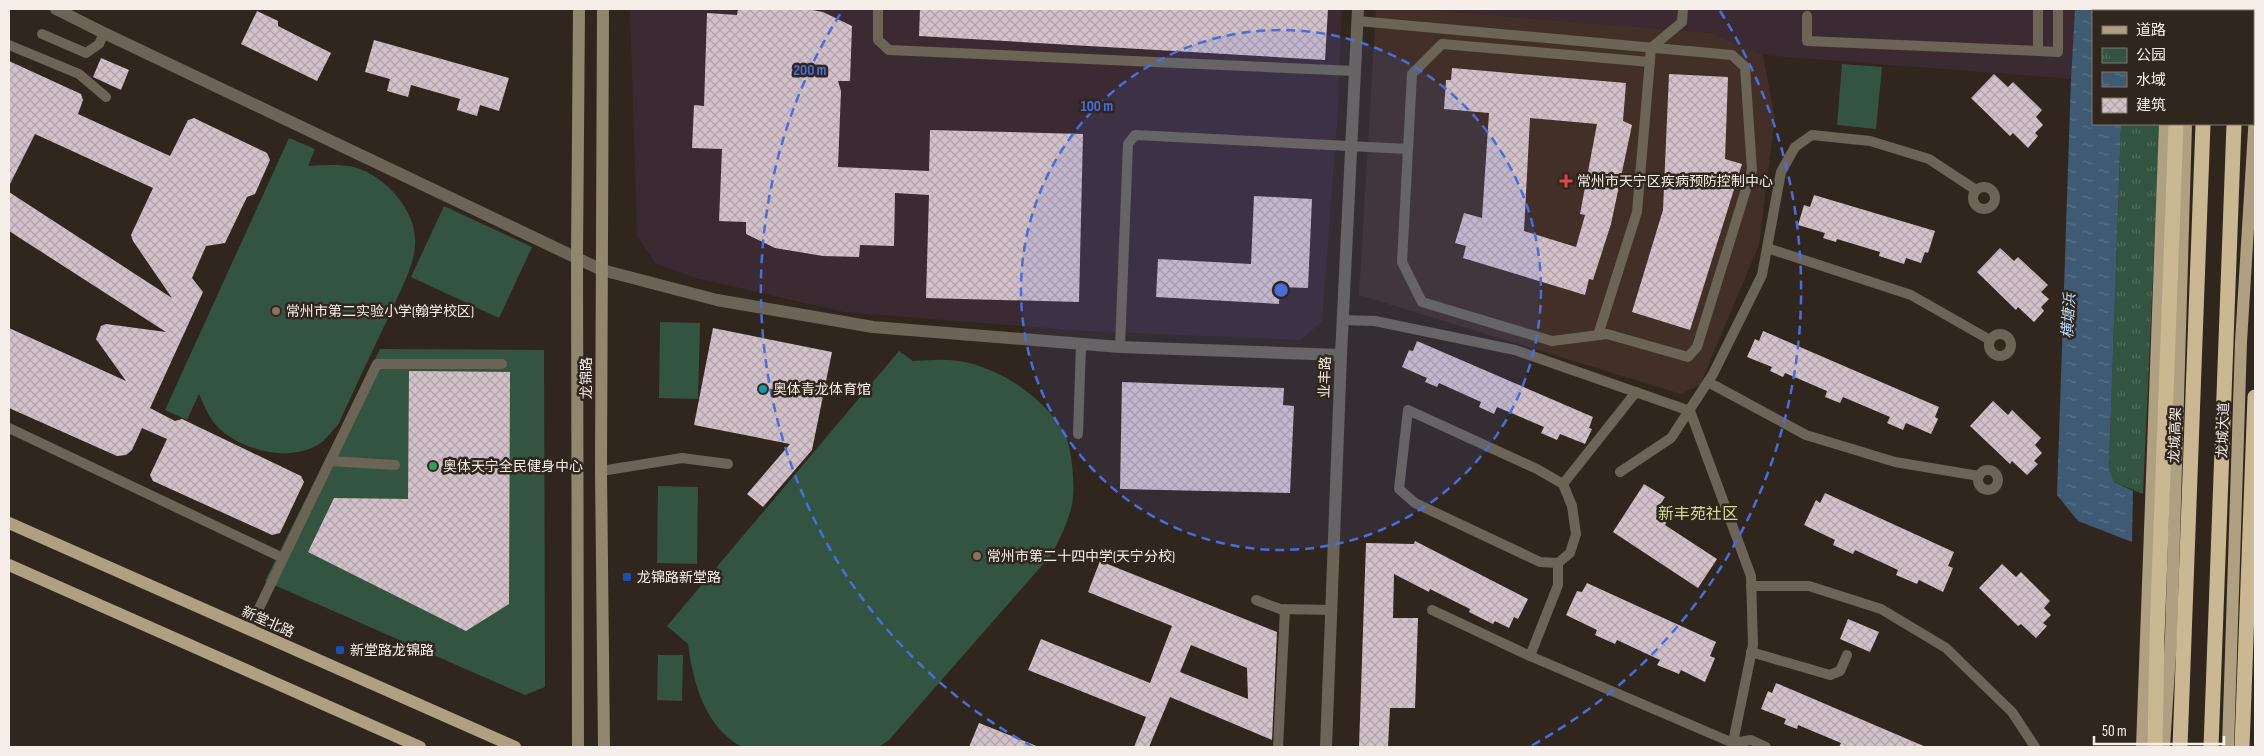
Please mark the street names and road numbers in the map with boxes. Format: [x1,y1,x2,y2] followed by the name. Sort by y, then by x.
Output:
[1316,356,1334,398] street label: 业丰路
[578,357,595,399] street label: 龙锦路
[2214,402,2232,458] street label: 龙城大道
[2166,407,2184,463] street label: 龙城高架
[239,603,297,641] street label: 新堂北路

